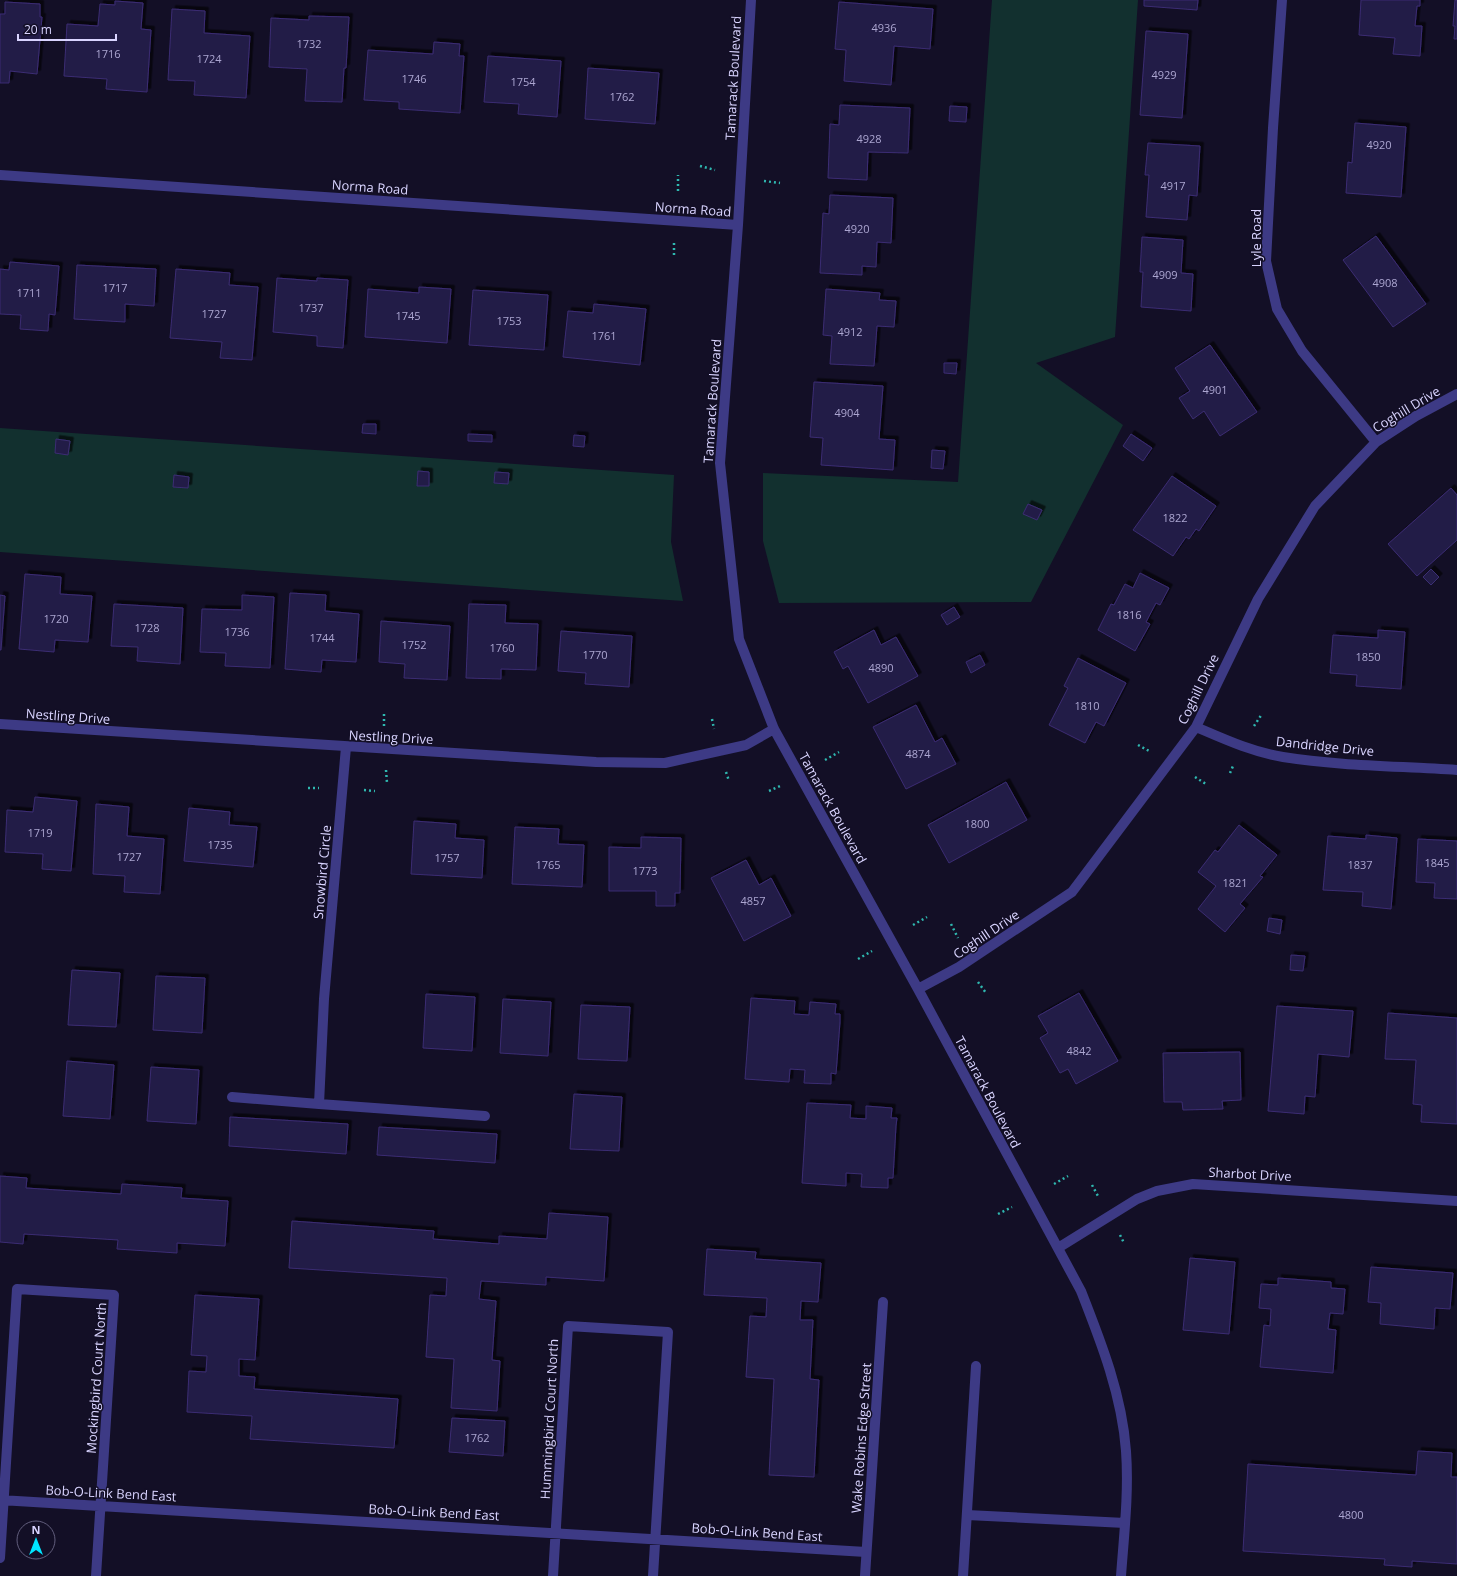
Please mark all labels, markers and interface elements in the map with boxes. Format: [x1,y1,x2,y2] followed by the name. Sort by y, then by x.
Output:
[721,15,745,141] street label: Tamarack Boulevard
[18,16,116,42] scale bar
[871,20,897,35] house number: 4936
[24,21,52,38] text: 20 m
[296,36,322,51] house number: 1732
[95,46,121,61] house number: 1716
[196,51,222,66] house number: 1724
[1151,67,1177,82] house number: 4929
[401,71,427,86] house number: 1746
[510,74,536,89] house number: 1754
[609,89,635,104] house number: 1762
[856,131,882,146] house number: 4928
[1366,137,1392,152] house number: 4920
[331,175,409,199] street label: Norma Road
[1160,178,1186,193] house number: 4917
[654,197,732,221] street label: Norma Road
[1247,209,1265,267] street label: Lyle Road
[844,221,870,236] house number: 4920
[1152,267,1178,282] house number: 4909
[1372,275,1398,290] house number: 4908
[102,280,128,295] house number: 1717
[16,285,42,300] house number: 1711
[298,300,324,315] house number: 1737
[201,306,227,321] house number: 1727
[395,308,421,323] house number: 1745
[496,313,522,328] house number: 1753
[837,324,863,339] house number: 4912
[591,328,617,343] house number: 1761
[699,338,725,464] street label: Tamarack Boulevard
[1202,382,1228,397] house number: 4901
[1369,382,1443,436] street label: Coghill Drive
[834,405,860,420] house number: 4904
[1162,510,1188,525] house number: 1822
[1116,607,1142,622] house number: 1816
[43,611,69,626] house number: 1720
[134,620,160,635] house number: 1728
[224,624,250,639] house number: 1736
[309,630,335,645] house number: 1744
[401,637,427,652] house number: 1752
[489,640,515,655] house number: 1760
[582,647,608,662] house number: 1770
[1355,649,1381,664] house number: 1850
[1173,651,1223,727] street label: Coghill Drive
[868,660,894,675] house number: 4890
[1074,698,1100,713] house number: 1810
[25,704,111,728] street label: Nestling Drive
[348,726,434,748] street label: Nestling Drive
[1275,732,1375,760] street label: Dandridge Drive
[905,746,931,761] house number: 4874
[795,749,871,867] street label: Tamarack Boulevard
[964,816,990,831] house number: 1800
[309,824,335,920] street label: Snowbird Circle
[27,825,53,840] house number: 1719
[207,837,233,852] house number: 1735
[116,849,142,864] house number: 1727
[434,850,460,865] house number: 1757
[1424,855,1450,870] house number: 1845
[535,857,561,872] house number: 1765
[1347,857,1373,872] house number: 1837
[632,863,658,878] house number: 1773
[1222,875,1248,890] house number: 1821
[740,893,766,908] house number: 4857
[949,905,1023,963] street label: Coghill Drive
[951,1033,1025,1151] street label: Tamarack Boulevard
[1066,1043,1092,1058] house number: 4842
[1208,1163,1292,1185] street label: Sharbot Drive
[82,1302,110,1454] street label: Mockingbird Court North
[536,1338,562,1500] street label: Hummingbird Court North
[847,1362,875,1514] street label: Wake Robins Edge Street
[464,1430,490,1445] house number: 1762
[45,1481,177,1505] street label: Bob-O-Link Bend East
[368,1500,500,1524] street label: Bob-O-Link Bend East
[1338,1507,1364,1522] house number: 4800
[691,1518,823,1546] street label: Bob-O-Link Bend East
[16,1520,56,1560] north arrow
[32,1522,40,1537] text: N

